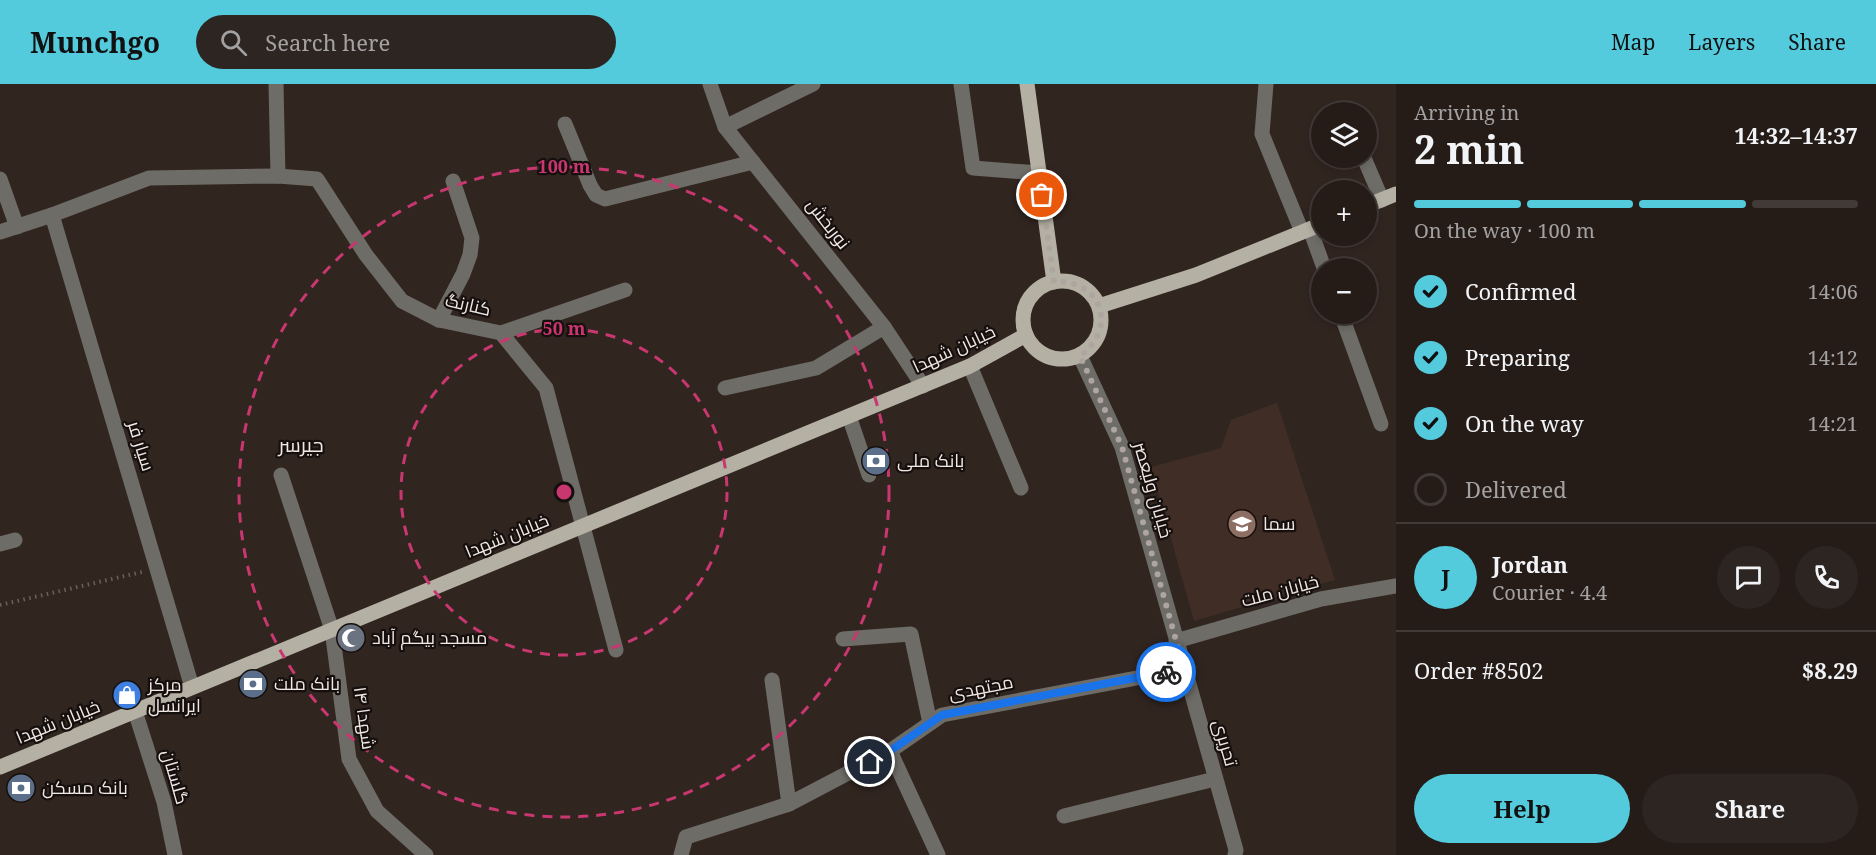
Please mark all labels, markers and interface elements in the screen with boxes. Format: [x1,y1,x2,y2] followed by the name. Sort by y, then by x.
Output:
[196,15,616,69] search box
[30,23,160,61] text: Munchgo
[217,26,250,59] icon: search
[265,27,390,57] text: Search here
[1611,28,1655,56] text: Map
[1688,28,1755,56] text: Layers
[1788,28,1846,56] text: Share
[1414,99,1519,126] text: Arriving in
[1311,102,1377,324] map controls
[1311,102,1377,168] button: layers
[1734,120,1858,150] text: 14:32–14:37
[1414,122,1524,175] text: 2 min
[538,154,591,178] text: 100 m
[1016,169,1067,220] pin
[1025,178,1058,211] icon: bag
[1311,180,1377,246] button: +
[801,193,856,254] street label: نوربخش
[1414,217,1595,244] text: On the way · 100 m
[1311,258,1377,324] button: −
[1414,275,1447,308] icon: check
[1465,276,1576,306] text: Confirmed
[1808,278,1858,305] text: 14:06
[443,287,493,321] street label: کنارنگ
[543,316,586,340] text: 50 m
[908,318,999,378] street label: خیابان شهدا
[1414,341,1447,374] icon: check
[1465,342,1570,372] text: Preparing
[1808,344,1858,371] text: 14:12
[1414,407,1447,440] icon: check
[1465,408,1584,438] text: On the way
[1808,410,1858,437] text: 14:21
[123,417,161,474] street label: سیار فر
[277,431,324,458] district label: جیرسر
[1129,438,1179,541] street label: خیابان ولیعصر
[860,445,892,477] bank icon: بانک ملی
[897,448,964,472] place label: بانک ملی
[1465,474,1567,504] text: Delivered
[554,482,574,502] centre of rings
[461,507,552,563] street label: خیابان شهدا
[1226,508,1258,540] school or university icon: سما
[1263,511,1295,535] place label: سما
[1717,546,1780,609] button: chat
[1795,546,1858,609] button: phone
[1492,549,1568,579] text: Jordan
[1441,562,1450,592] text: J
[1238,568,1321,612] street label: خیابان ملت
[1492,579,1607,606] text: Courier · 4.4
[335,622,367,654] mosque icon: مسجد بیگم آباد
[372,625,487,650] place label: مسجد بیگم آباد
[1136,642,1196,702] courier
[1414,655,1544,685] text: Order #8502
[1802,655,1858,685] text: $8.29
[1150,656,1183,689] icon: bike
[237,668,269,700] bank icon: بانک ملت
[946,669,1015,705] street label: مجتهدی
[274,671,340,695] place label: بانک ملت
[147,672,201,717] place label: مرکز ایرانسل
[111,679,143,711] shop icon: مرکز ایرانسل
[349,685,381,751] street label: شهدا ۱۴
[12,693,103,749] street label: خیابان شهدا
[1208,717,1244,769] street label: تحریری
[844,736,895,787] pin
[853,745,886,778] icon: home
[157,747,195,807] street label: گلستان
[5,772,37,804] bank icon: بانک مسکن
[1414,774,1630,843] button: Help
[1642,774,1858,843] button: Share
[42,775,128,799] place label: بانک مسکن

